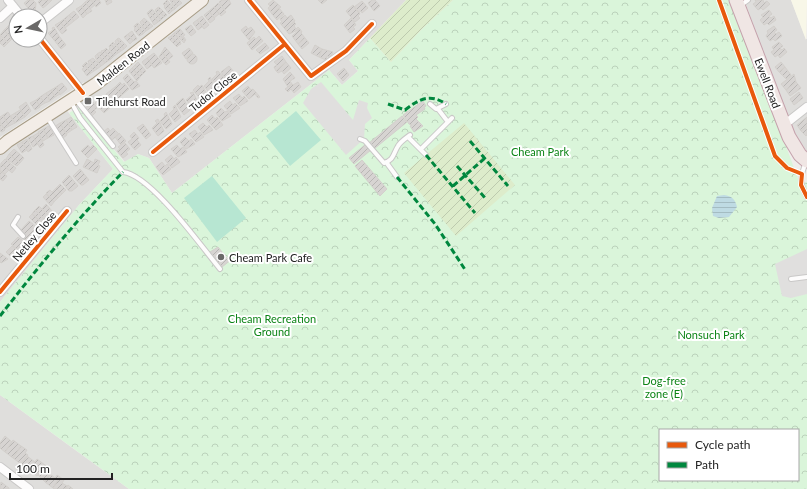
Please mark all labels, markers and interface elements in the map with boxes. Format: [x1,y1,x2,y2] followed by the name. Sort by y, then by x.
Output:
[8,8,48,48] north arrow
[11,24,25,35] text: N
[94,38,152,88] street label: Malden Road
[752,56,784,110] street label: Ewell Road
[187,68,239,114] street label: Tudor Close
[96,95,166,108] place label: Tilehurst Road
[83,96,93,106] marker: Tilehurst Road
[511,145,569,158] park label: Cheam Park
[9,208,59,264] street label: Netley Close
[229,251,312,264] place label: Cheam Park Cafe
[216,252,226,262] marker: Cheam Park Cafe
[228,312,316,338] park label: Cheam Recreation Ground
[677,328,745,341] park label: Nonsuch Park
[642,374,686,400] park label: Dog-free zone (E)
[659,429,799,481] legend
[695,437,750,452] text: Cycle path
[10,455,112,481] scale bar
[695,457,719,472] text: Path
[16,461,50,476] text: 100 m

